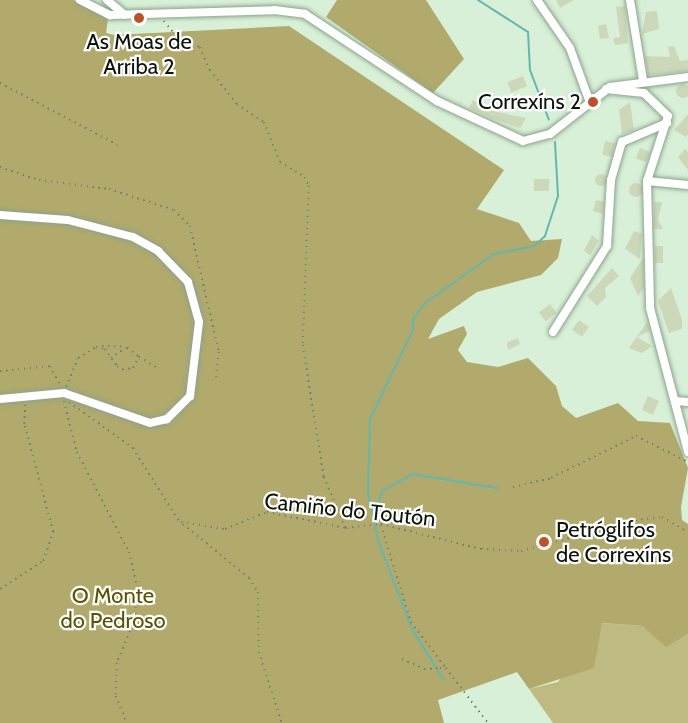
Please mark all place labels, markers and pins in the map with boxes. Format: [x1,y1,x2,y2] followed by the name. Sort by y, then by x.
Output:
[132,11,146,25] marker: As Moas de Arriba 2
[86,28,192,80] place label: As Moas de Arriba 2
[478,89,581,115] place label: Correxíns 2
[586,95,600,109] marker: Correxíns 2
[556,516,671,568] place label: Petróglifos de Correxíns
[537,535,551,549] marker: Petróglifos de Correxíns

